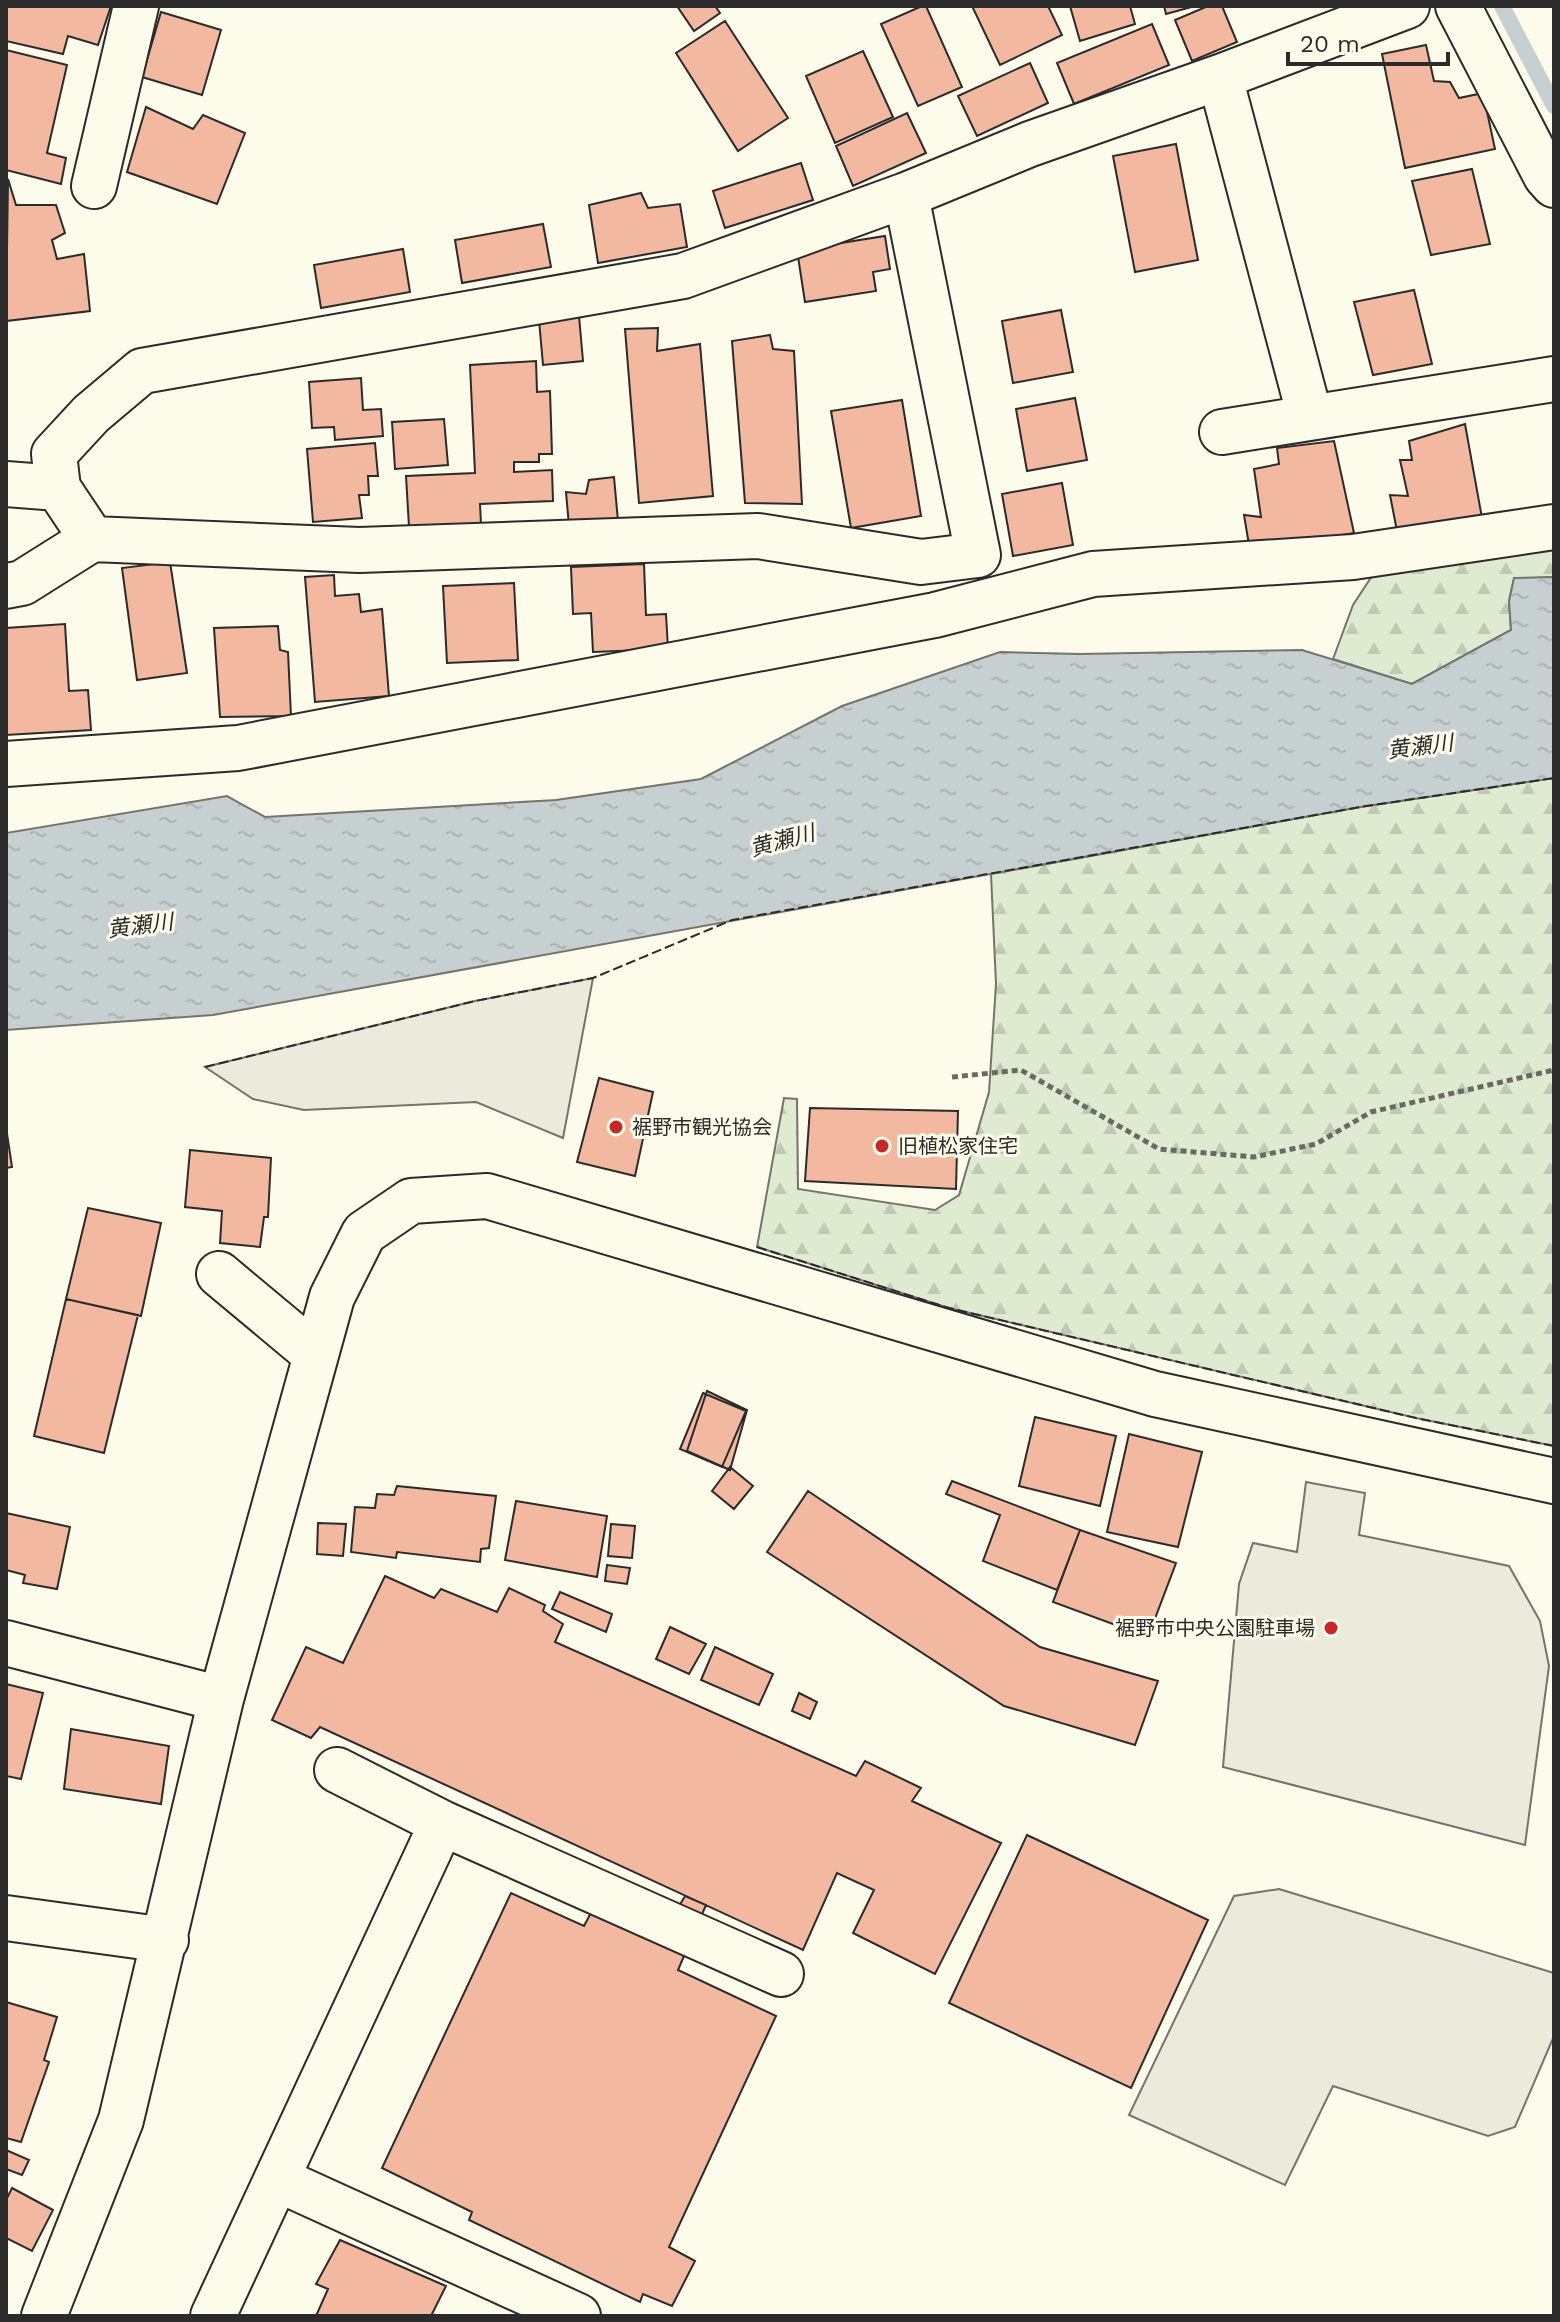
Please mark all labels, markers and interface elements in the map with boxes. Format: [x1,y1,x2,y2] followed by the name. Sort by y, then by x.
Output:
[1288,16,1448,66] scale bar
[1300,30,1360,58] text: 20 m
[1386,730,1456,763] water label: 黄瀬川
[747,819,819,861] water label: 黄瀬川
[106,909,176,942] water label: 黄瀬川
[632,1115,772,1139] place label: 裾野市観光協会
[607,1118,625,1136] marker: 裾野市観光協会
[898,1134,1018,1158] place label: 旧植松家住宅
[873,1137,891,1155] marker: 旧植松家住宅
[1115,1616,1315,1640] place label: 裾野市中央公園駐車場
[1322,1619,1340,1637] marker: 裾野市中央公園駐車場

